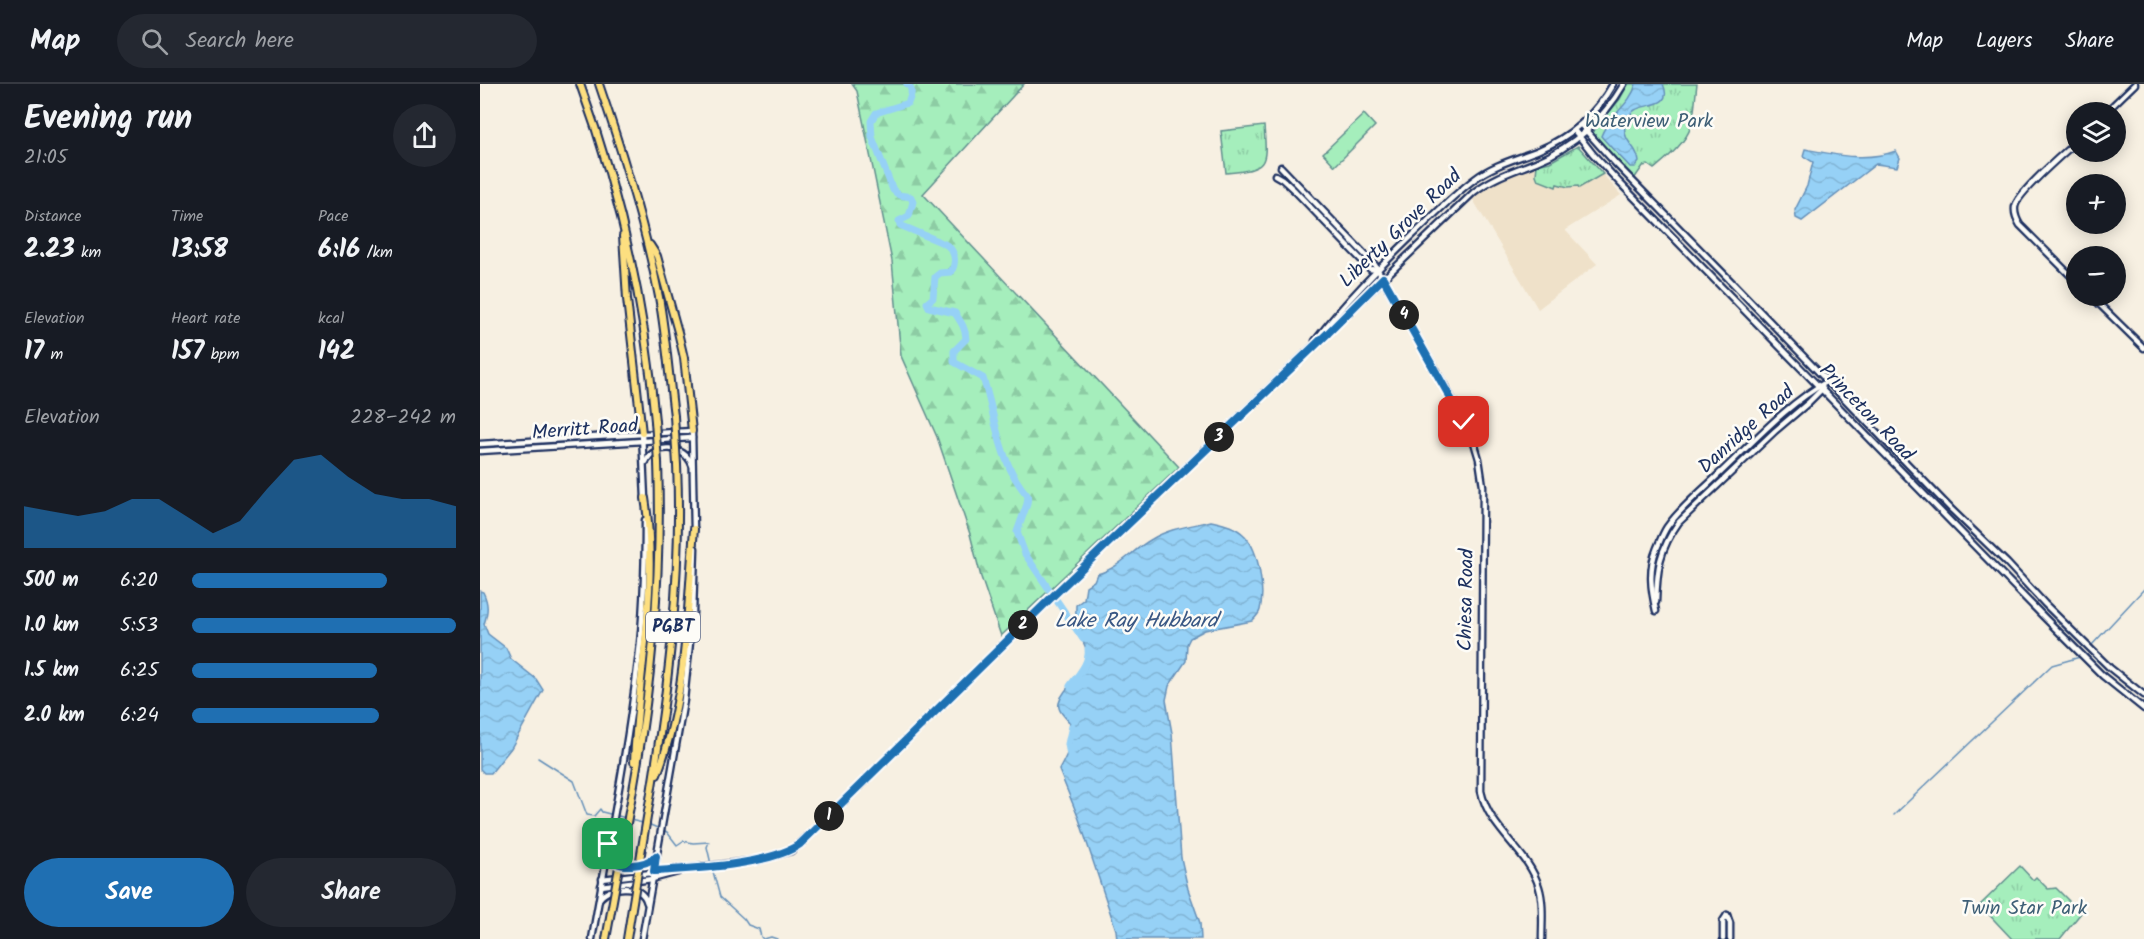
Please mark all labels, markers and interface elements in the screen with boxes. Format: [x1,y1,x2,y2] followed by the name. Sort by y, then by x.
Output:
[117,14,537,68] search box
[30,19,81,64] text: Map
[186,24,294,59] text: Search here
[138,25,171,58] icon: search
[1906,25,1943,58] text: Map
[1976,25,2032,58] text: Layers
[2065,25,2114,58] text: Share
[24,93,192,146] text: Evening run
[2066,102,2126,306] map controls
[2066,102,2126,162] button: layers
[393,104,456,167] button: share
[1585,106,1714,138] park label: Waterview Park
[24,142,68,174] text: 21:05
[1332,161,1471,296] street label: Liberty Grove Road
[2066,174,2126,234] button: +
[24,204,82,229] text: Distance
[171,204,203,229] text: Time
[318,204,349,229] text: Pace
[24,229,75,271] text: 2.23
[171,229,228,271] text: 13:58
[318,229,360,271] text: 6:16
[75,240,101,265] text: km
[360,240,393,265] text: /km
[2066,246,2126,306] button: −
[1389,300,1419,330] pin: 4
[1400,302,1408,327] text: 4
[24,306,85,331] text: Elevation
[171,306,241,331] text: Heart rate
[318,306,344,331] text: kcal
[24,331,44,373] text: 17
[171,331,204,373] text: 157
[318,331,355,373] text: 142
[44,342,63,367] text: m
[204,342,239,367] text: bpm
[1811,356,1922,470] street label: Princeton Road
[1691,377,1803,482] street label: Danridge Road
[1438,396,1489,447] pin
[24,402,100,434] text: Elevation
[350,402,456,434] text: 228–242 m
[1447,405,1480,438] icon: check
[531,410,640,450] street label: Merritt Road
[1204,422,1234,452] pin: 3
[1215,424,1223,449] text: 3
[1450,547,1484,652] street label: Chiesa Road
[24,565,79,597] text: 500 m
[120,565,158,597] text: 6:20
[1055,605,1222,638] water label: Lake Ray Hubbard
[24,610,79,642] text: 1.0 km
[120,610,158,642] text: 5:53
[1008,610,1038,640] pin: 2
[646,612,700,642] road number: PGBT
[1018,612,1028,637] text: 2
[24,655,79,687] text: 1.5 km
[120,655,158,687] text: 6:25
[24,700,85,732] text: 2.0 km
[120,700,159,732] text: 6:24
[814,801,844,831] pin: 1
[827,803,831,828] text: 1
[582,818,633,869] pin
[591,827,624,860] icon: arrive
[24,858,234,927] button: Save
[246,858,456,927] button: Share
[1961,893,2088,925] park label: Twin Star Park

